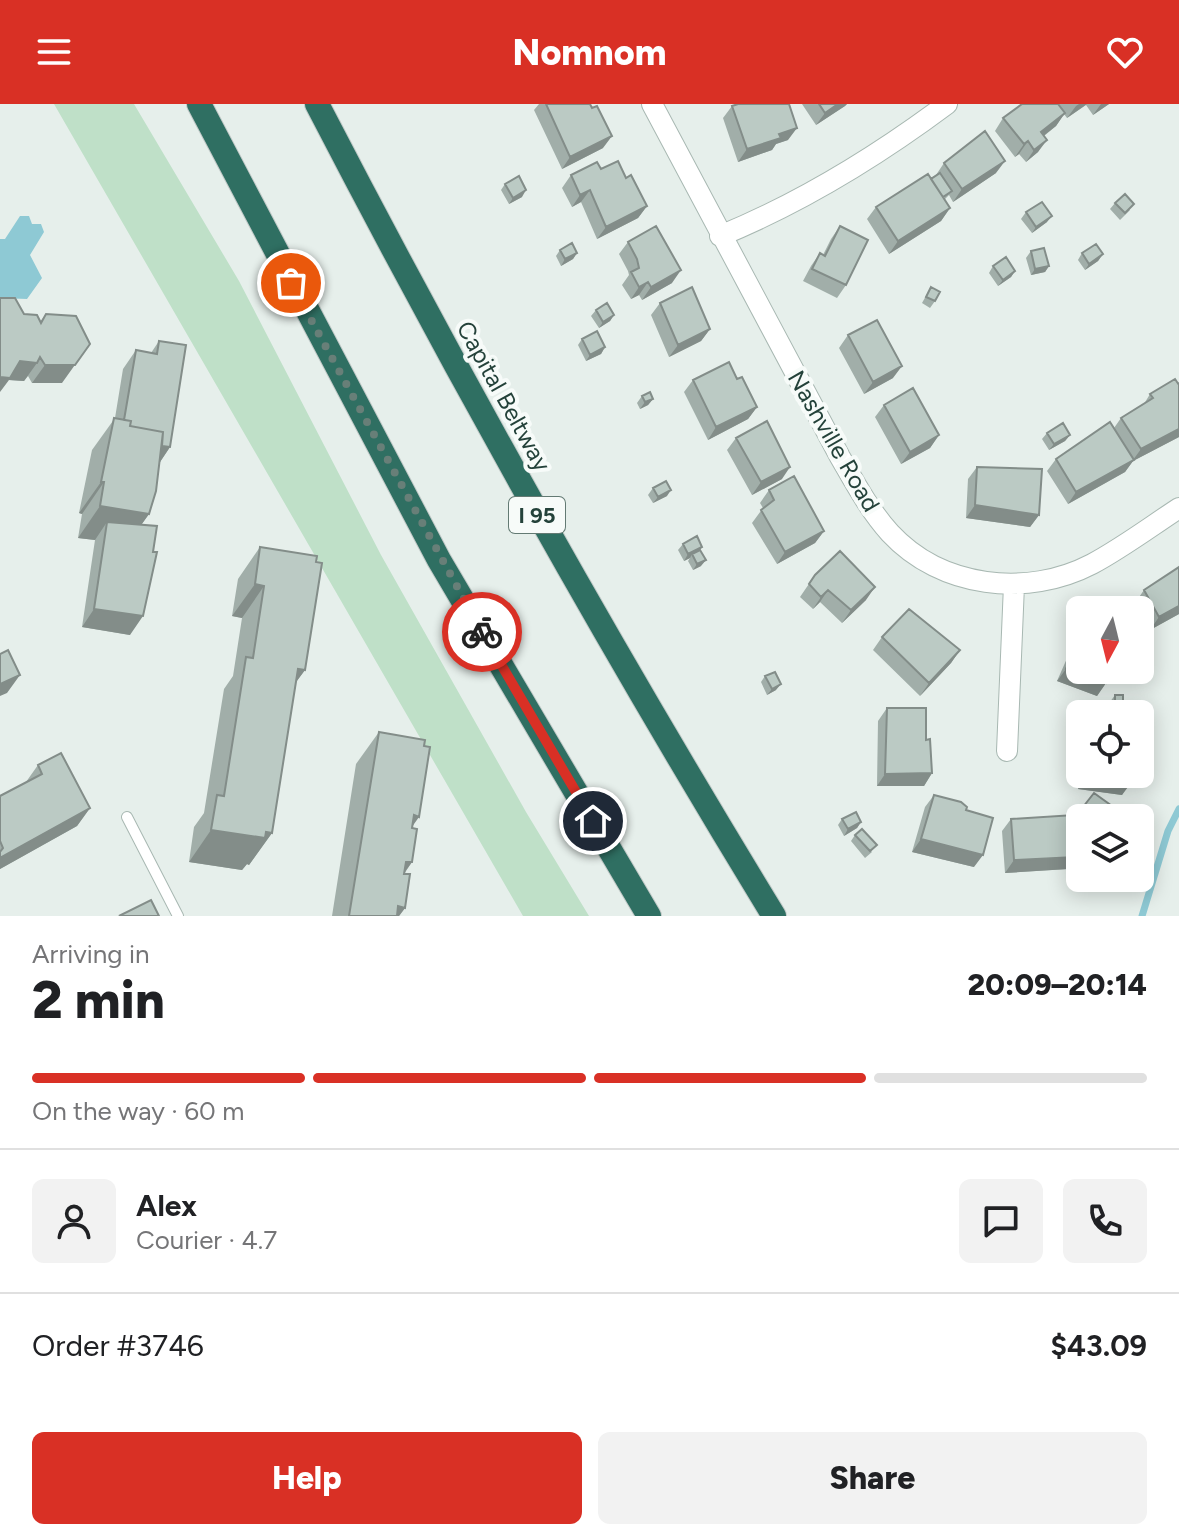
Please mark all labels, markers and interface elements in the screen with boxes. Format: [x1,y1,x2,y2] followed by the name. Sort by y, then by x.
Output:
[32,30,76,74] icon: menu
[1103,30,1147,74] icon: heart
[513,31,666,74] text: Nomnom
[257,249,325,317] pin
[269,261,313,305] icon: bag
[451,316,557,476] street label: Capital Beltway
[782,365,886,517] street label: Nashville Road
[509,497,565,533] road number: I 95
[442,592,522,672] courier
[1066,596,1154,684] north arrow
[1066,596,1154,892] map controls
[460,610,504,654] icon: bike
[1066,700,1154,788] button: locate
[559,787,627,855] pin
[571,799,615,843] icon: home
[1066,804,1154,892] button: layers
[32,938,150,970] text: Arriving in
[968,966,1147,1003] text: 20:09–20:14
[32,969,165,1031] text: 2 min
[32,1095,244,1127] text: On the way · 60 m
[32,1179,116,1263] button: person
[959,1179,1043,1263] button: chat
[1063,1179,1147,1263] button: phone
[136,1187,197,1224] text: Alex
[136,1224,277,1256] text: Courier · 4.7
[32,1327,204,1364] text: Order #3746
[1050,1327,1147,1364] text: $43.09
[32,1432,582,1524] button: Help
[598,1432,1147,1524] button: Share

